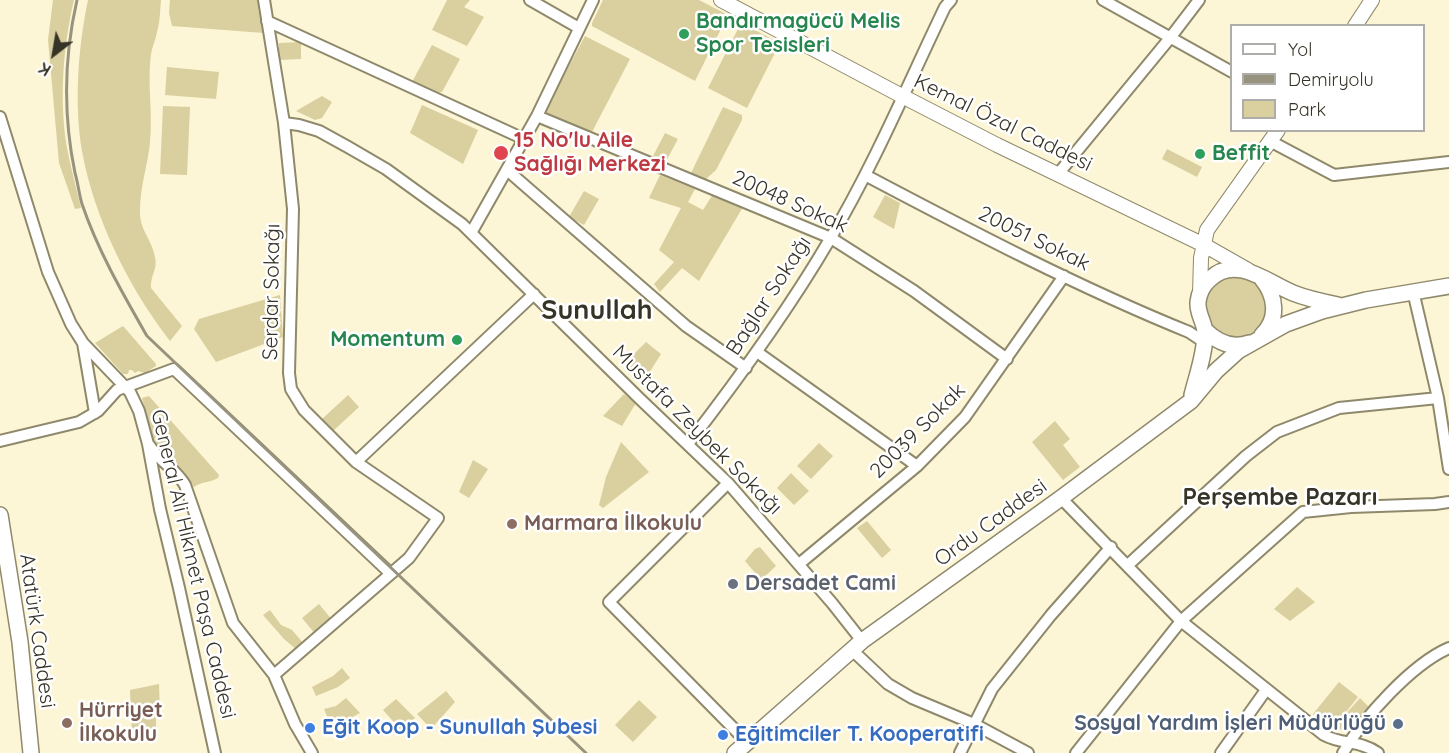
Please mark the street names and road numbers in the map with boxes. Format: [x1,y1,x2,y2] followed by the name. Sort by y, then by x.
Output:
[910,69,1096,177] street label: Kemal Özal Caddesi
[728,165,852,239] street label: 20048 Sokak
[974,201,1094,277] street label: 20051 Sokak
[258,224,286,360] street label: Serdar Sokağı
[721,232,817,360] street label: Bağlar Sokağı
[607,340,787,520] street label: Mustafa Zeybek Sokağı
[865,378,971,484] street label: 20039 Sokak
[145,407,241,721] street label: General Ali Hikmet Paşa Caddesi
[930,474,1052,572] street label: Ordu Caddesi
[14,552,60,710] street label: Atatürk Caddesi

